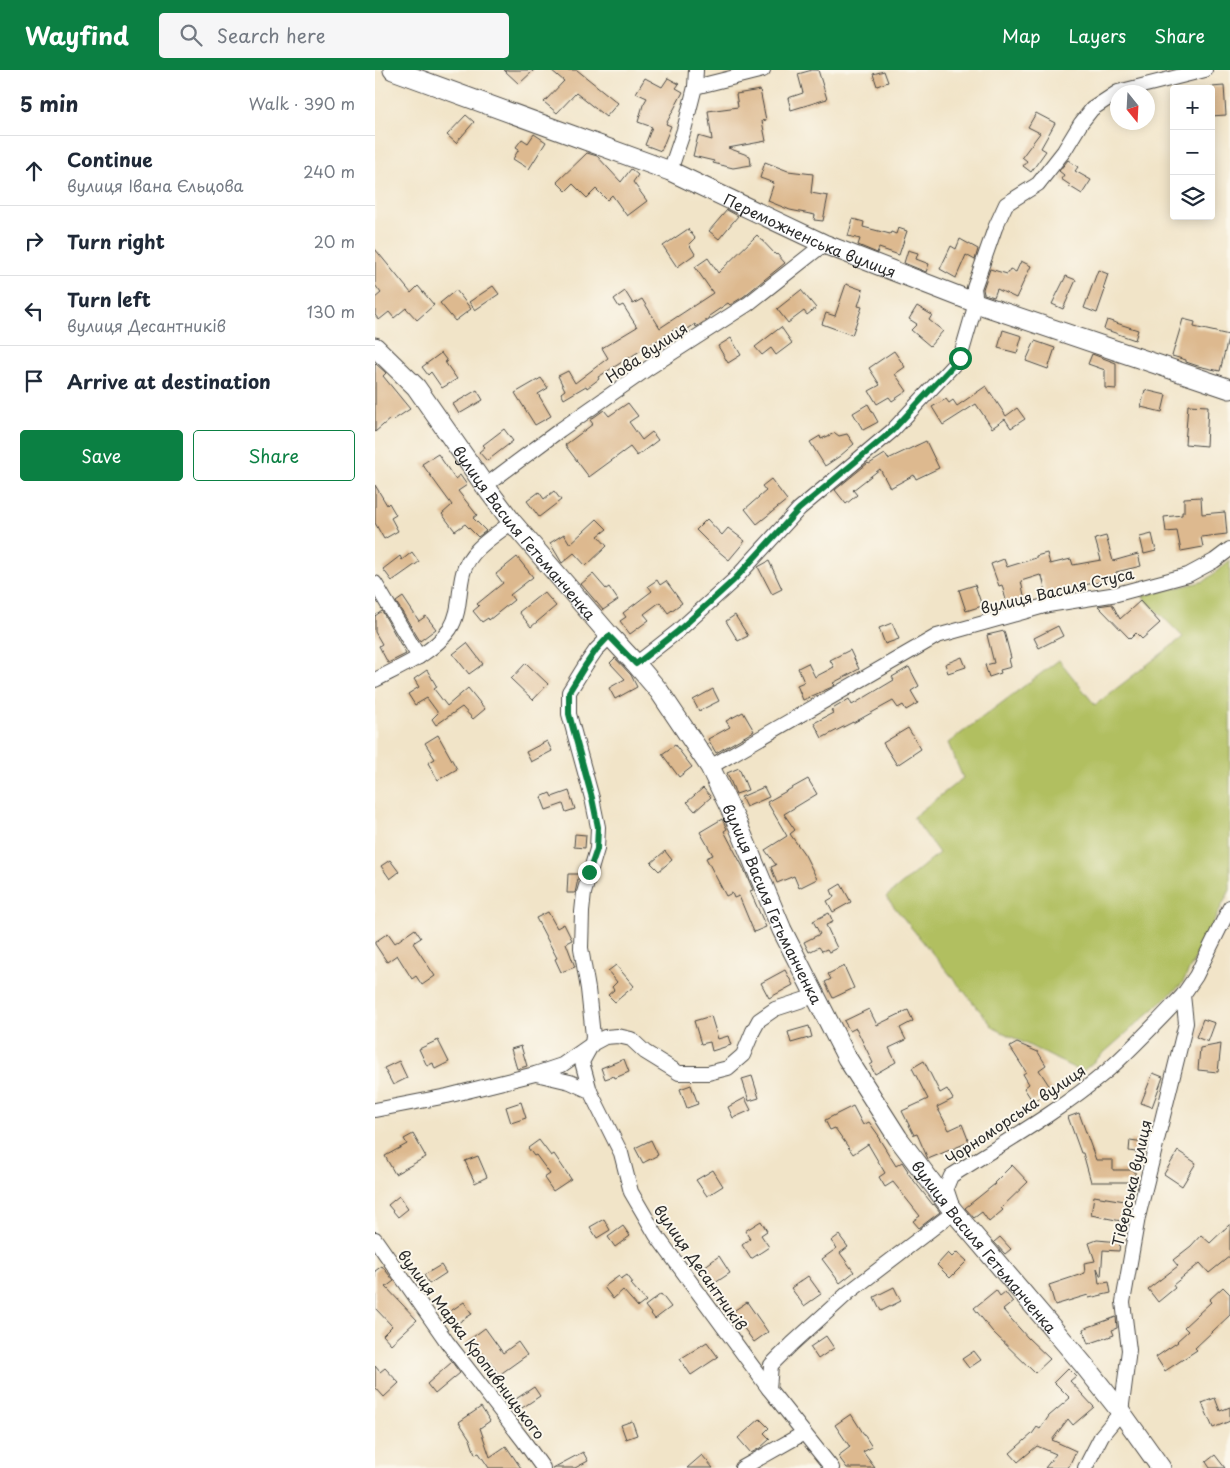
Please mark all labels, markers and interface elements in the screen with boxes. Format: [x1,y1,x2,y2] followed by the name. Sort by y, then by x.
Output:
[159,13,509,58] search box
[25,17,129,53] text: Wayfind
[177,21,205,49] icon: search
[217,21,325,49] text: Search here
[1002,22,1041,49] text: Map
[1069,22,1126,49] text: Layers
[1154,22,1205,49] text: Share
[1110,85,1155,130] north arrow
[1170,85,1215,220] map controls
[1170,85,1215,130] button: +
[20,87,78,119] text: 5 min
[249,91,355,115] text: Walk · 390 m
[1170,130,1215,175] button: −
[67,145,153,173] text: Continue
[20,157,48,185] icon: ahead
[303,159,355,183] text: 240 m
[67,173,244,197] text: вулиця Івана Єльцова
[1170,175,1215,220] button: layers
[720,187,900,283] street label: Переможненська вулиця
[20,227,48,255] icon: right
[67,227,165,255] text: Turn right
[314,229,355,253] text: 20 m
[67,285,151,313] text: Turn left
[20,297,48,325] icon: left
[307,299,355,323] text: 130 m
[67,313,226,337] text: вулиця Десантників
[600,316,692,388] street label: Нова вулиця
[949,347,972,370] route start
[20,367,48,395] icon: arrive
[67,367,271,395] text: Arrive at destination
[20,430,183,481] button: Save
[193,430,355,481] button: Share
[448,440,603,625] street label: вулиця Василя Гетьманченка
[978,561,1137,619] street label: вулиця Василя Стуса
[718,799,829,1008] street label: вулиця Василя Гетьманченка
[578,861,601,884] route end
[940,1058,1090,1170] street label: Чорноморська вулиця
[1105,1117,1157,1249] street label: Тіверська вулиця
[907,1155,1063,1338] street label: вулиця Василя Гетьманченка
[649,1199,753,1335] street label: вулиця Десантників
[393,1244,551,1444] street label: вулиця Марка Кропивницького

